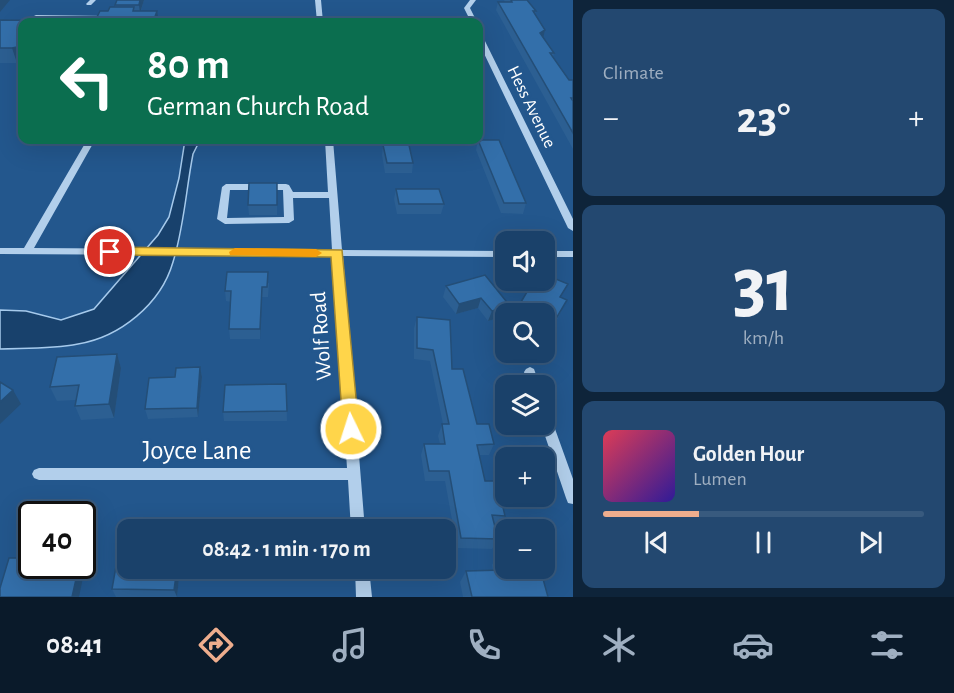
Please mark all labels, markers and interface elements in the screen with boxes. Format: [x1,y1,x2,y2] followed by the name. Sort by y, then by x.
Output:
[48,42,126,120] icon: left
[147,44,230,86] text: 80 m
[503,63,559,151] street label: Hess Avenue
[603,63,664,83] text: Climate
[147,93,369,120] text: German Church Road
[737,96,790,141] text: 23°
[603,102,619,135] text: −
[908,102,924,135] text: +
[84,226,135,277] pin
[495,231,555,579] map controls
[495,231,555,291] button: sound
[93,235,126,268] icon: arrive
[733,248,794,326] text: 31
[307,291,335,381] street label: Wolf Road
[495,303,555,363] button: search
[743,328,784,348] text: km/h
[495,375,555,435] button: layers
[319,397,383,461] position arrow
[143,437,251,465] street label: Joyce Lane
[693,443,804,465] text: Golden Hour
[495,447,555,507] button: +
[693,469,747,489] text: Lumen
[18,501,96,579] speed limit sign: 40
[495,519,555,579] button: −
[640,526,673,559] icon: previous
[747,526,780,559] icon: pause
[854,526,887,559] icon: next
[202,538,371,560] text: 08:42 · 1 min · 170 m
[195,624,237,666] icon: directions
[329,624,371,666] icon: music
[463,624,505,666] icon: phone
[598,624,640,666] icon: climate
[732,624,774,666] icon: car
[866,624,908,666] icon: filters
[46,631,103,658] text: 08:41

